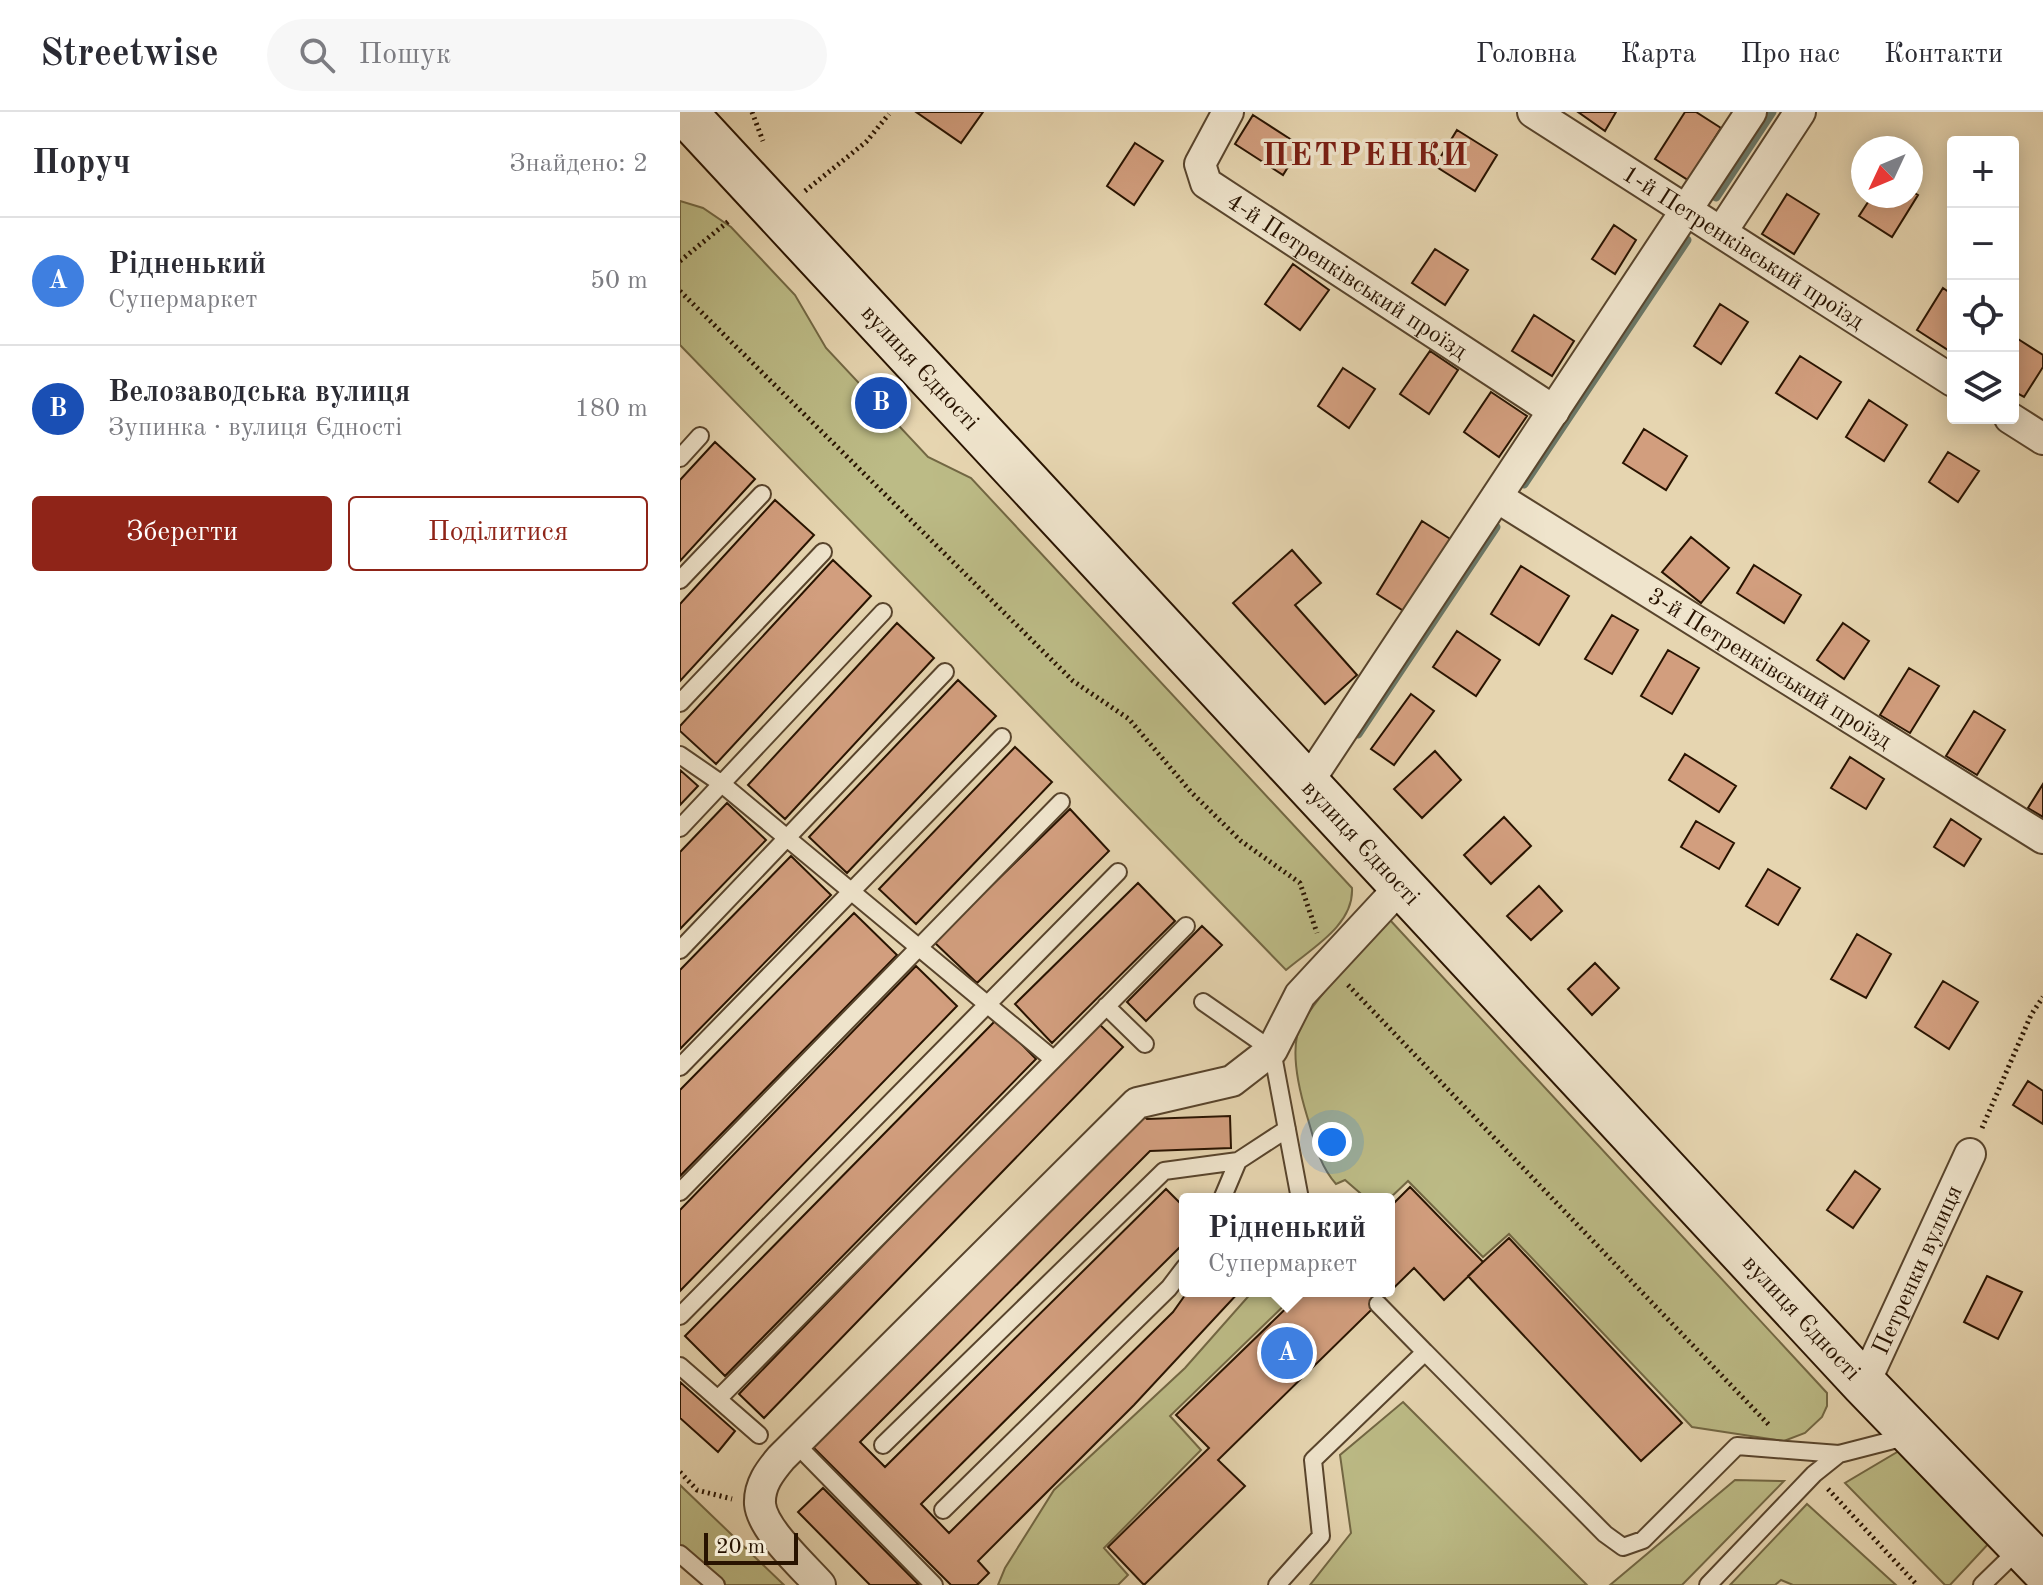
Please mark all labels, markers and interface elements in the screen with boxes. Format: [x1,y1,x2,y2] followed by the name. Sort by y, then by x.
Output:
[267,19,827,91] search box
[295,33,339,77] icon: search
[40,36,219,74] text: Streetwise
[359,40,451,70] text: Пошук
[1476,41,1577,69] text: Головна
[1621,41,1696,69] text: Карта
[1740,41,1840,69] text: Про нас
[1884,41,2003,69] text: Контакти
[1851,136,1923,208] north arrow
[1947,136,2019,424] map controls
[1947,136,2019,208] button: +
[1262,141,1470,173] district label: ПЕТРЕНКИ
[32,147,131,181] text: Поруч
[509,151,648,177] text: Знайдено: 2
[1617,162,1868,335] street label: 1-й Петренківський проїзд
[1222,190,1471,365] street label: 4-й Петренківський проїзд
[1947,208,2019,280] button: −
[108,250,266,280] text: Рідненький
[48,268,68,294] text: A
[590,268,648,294] text: 50 m
[1947,280,2019,352] button: locate
[108,287,257,313] text: Супермаркет
[856,301,983,436] street label: вулиця Єдності
[1947,352,2019,424] button: layers
[855,373,907,433] pin: B
[108,378,410,408] text: Велозаводська вулиця
[49,396,67,422] text: B
[575,396,648,422] text: 180 m
[108,415,402,441] text: Зупинка · вулиця Єдності
[32,496,332,571] button: Зберегти
[348,496,648,571] button: Поділитися
[1643,584,1895,754] street label: 3-й Петренківський проїзд
[1296,776,1423,911] street label: вулиця Єдності
[1312,1122,1352,1162] your location
[1869,1182,1968,1359] street label: Петренки вулиця
[1179,1193,1395,1297] popup
[1208,1214,1366,1244] text: Рідненький
[1208,1251,1357,1277] text: Супермаркет
[1737,1252,1864,1386] street label: вулиця Єдності
[1261,1323,1313,1383] pin: A
[704,1529,798,1565] scale bar
[716,1536,765,1558] text: 20 m

